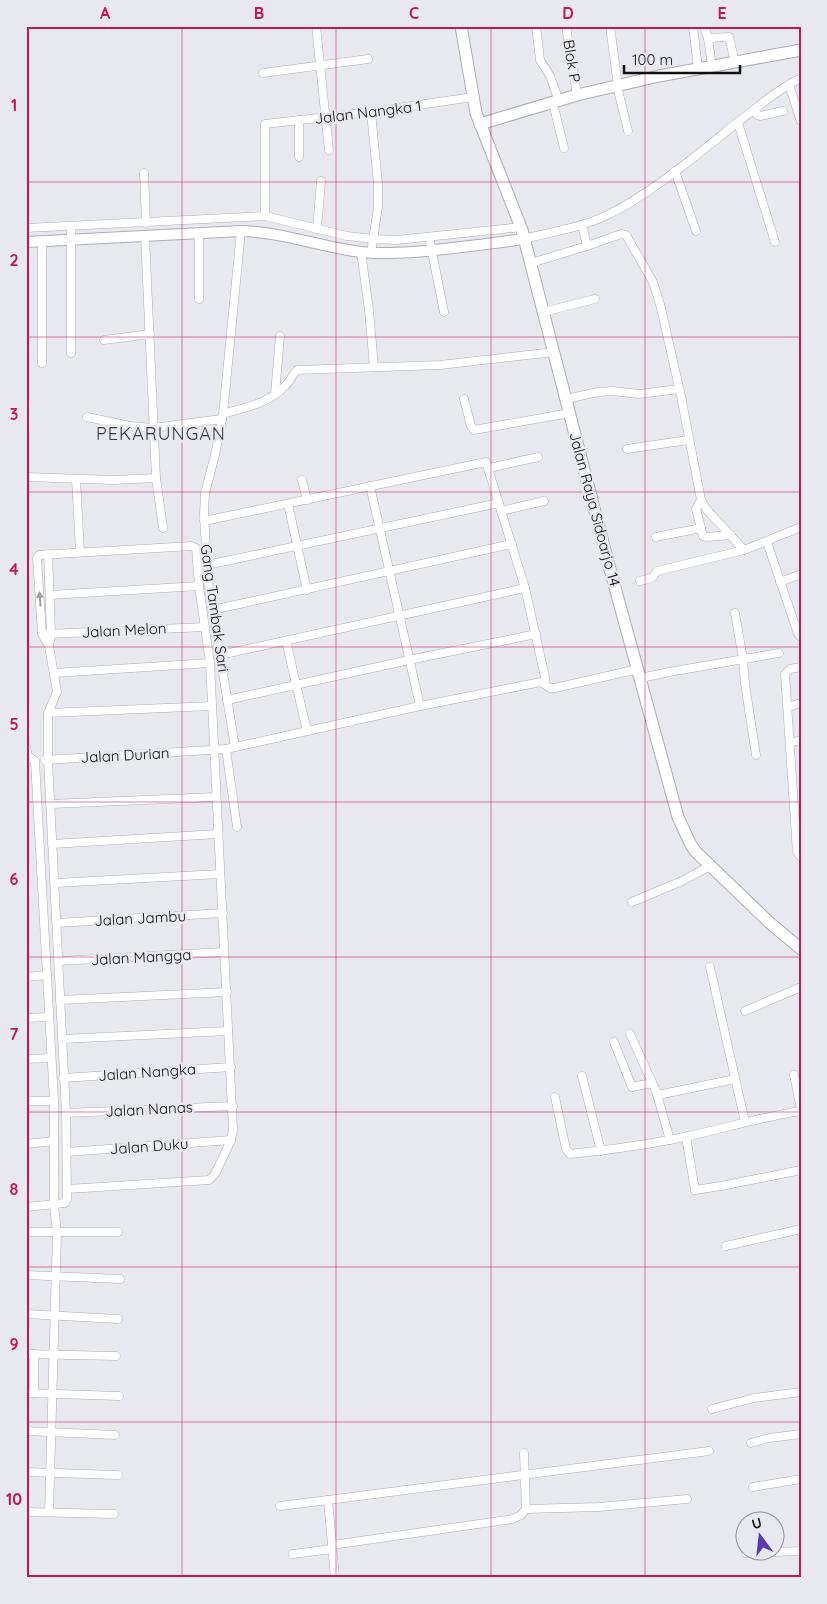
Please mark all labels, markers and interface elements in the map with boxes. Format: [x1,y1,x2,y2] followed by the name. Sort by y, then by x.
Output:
[100,3,111,23] text: A
[254,3,264,23] text: B
[409,3,419,23] text: C
[562,3,574,23] text: D
[717,3,727,23] text: E
[559,38,585,84] street label: Blok P
[624,42,741,74] scale bar
[632,50,673,69] text: 100 m
[11,95,17,115] text: 1
[313,96,423,128] street label: Jalan Nangka 1
[9,250,19,270] text: 2
[10,404,18,424] text: 3
[96,422,226,445] district label: PEKARUNGAN
[565,430,625,588] street label: Jalan Raya Sidoarjo 14
[197,543,233,673] street label: Gang Tambak Sari
[9,559,19,579] text: 4
[35,591,43,607] one-way arrow
[81,618,167,642] street label: Jalan Melon
[9,714,19,734] text: 5
[80,743,170,767] street label: Jalan Durian
[10,869,19,889] text: 6
[94,906,186,930] street label: Jalan Jambu
[90,945,192,969] street label: Jalan Mangga
[10,1024,19,1044] text: 7
[97,1059,197,1085] street label: Jalan Nangka
[105,1097,193,1121] street label: Jalan Nanas
[109,1134,189,1158] street label: Jalan Duku
[10,1179,19,1199] text: 8
[9,1334,19,1354] text: 9
[6,1489,22,1509] text: 10
[734,1512,784,1562] north arrow
[750,1513,764,1533] text: U

